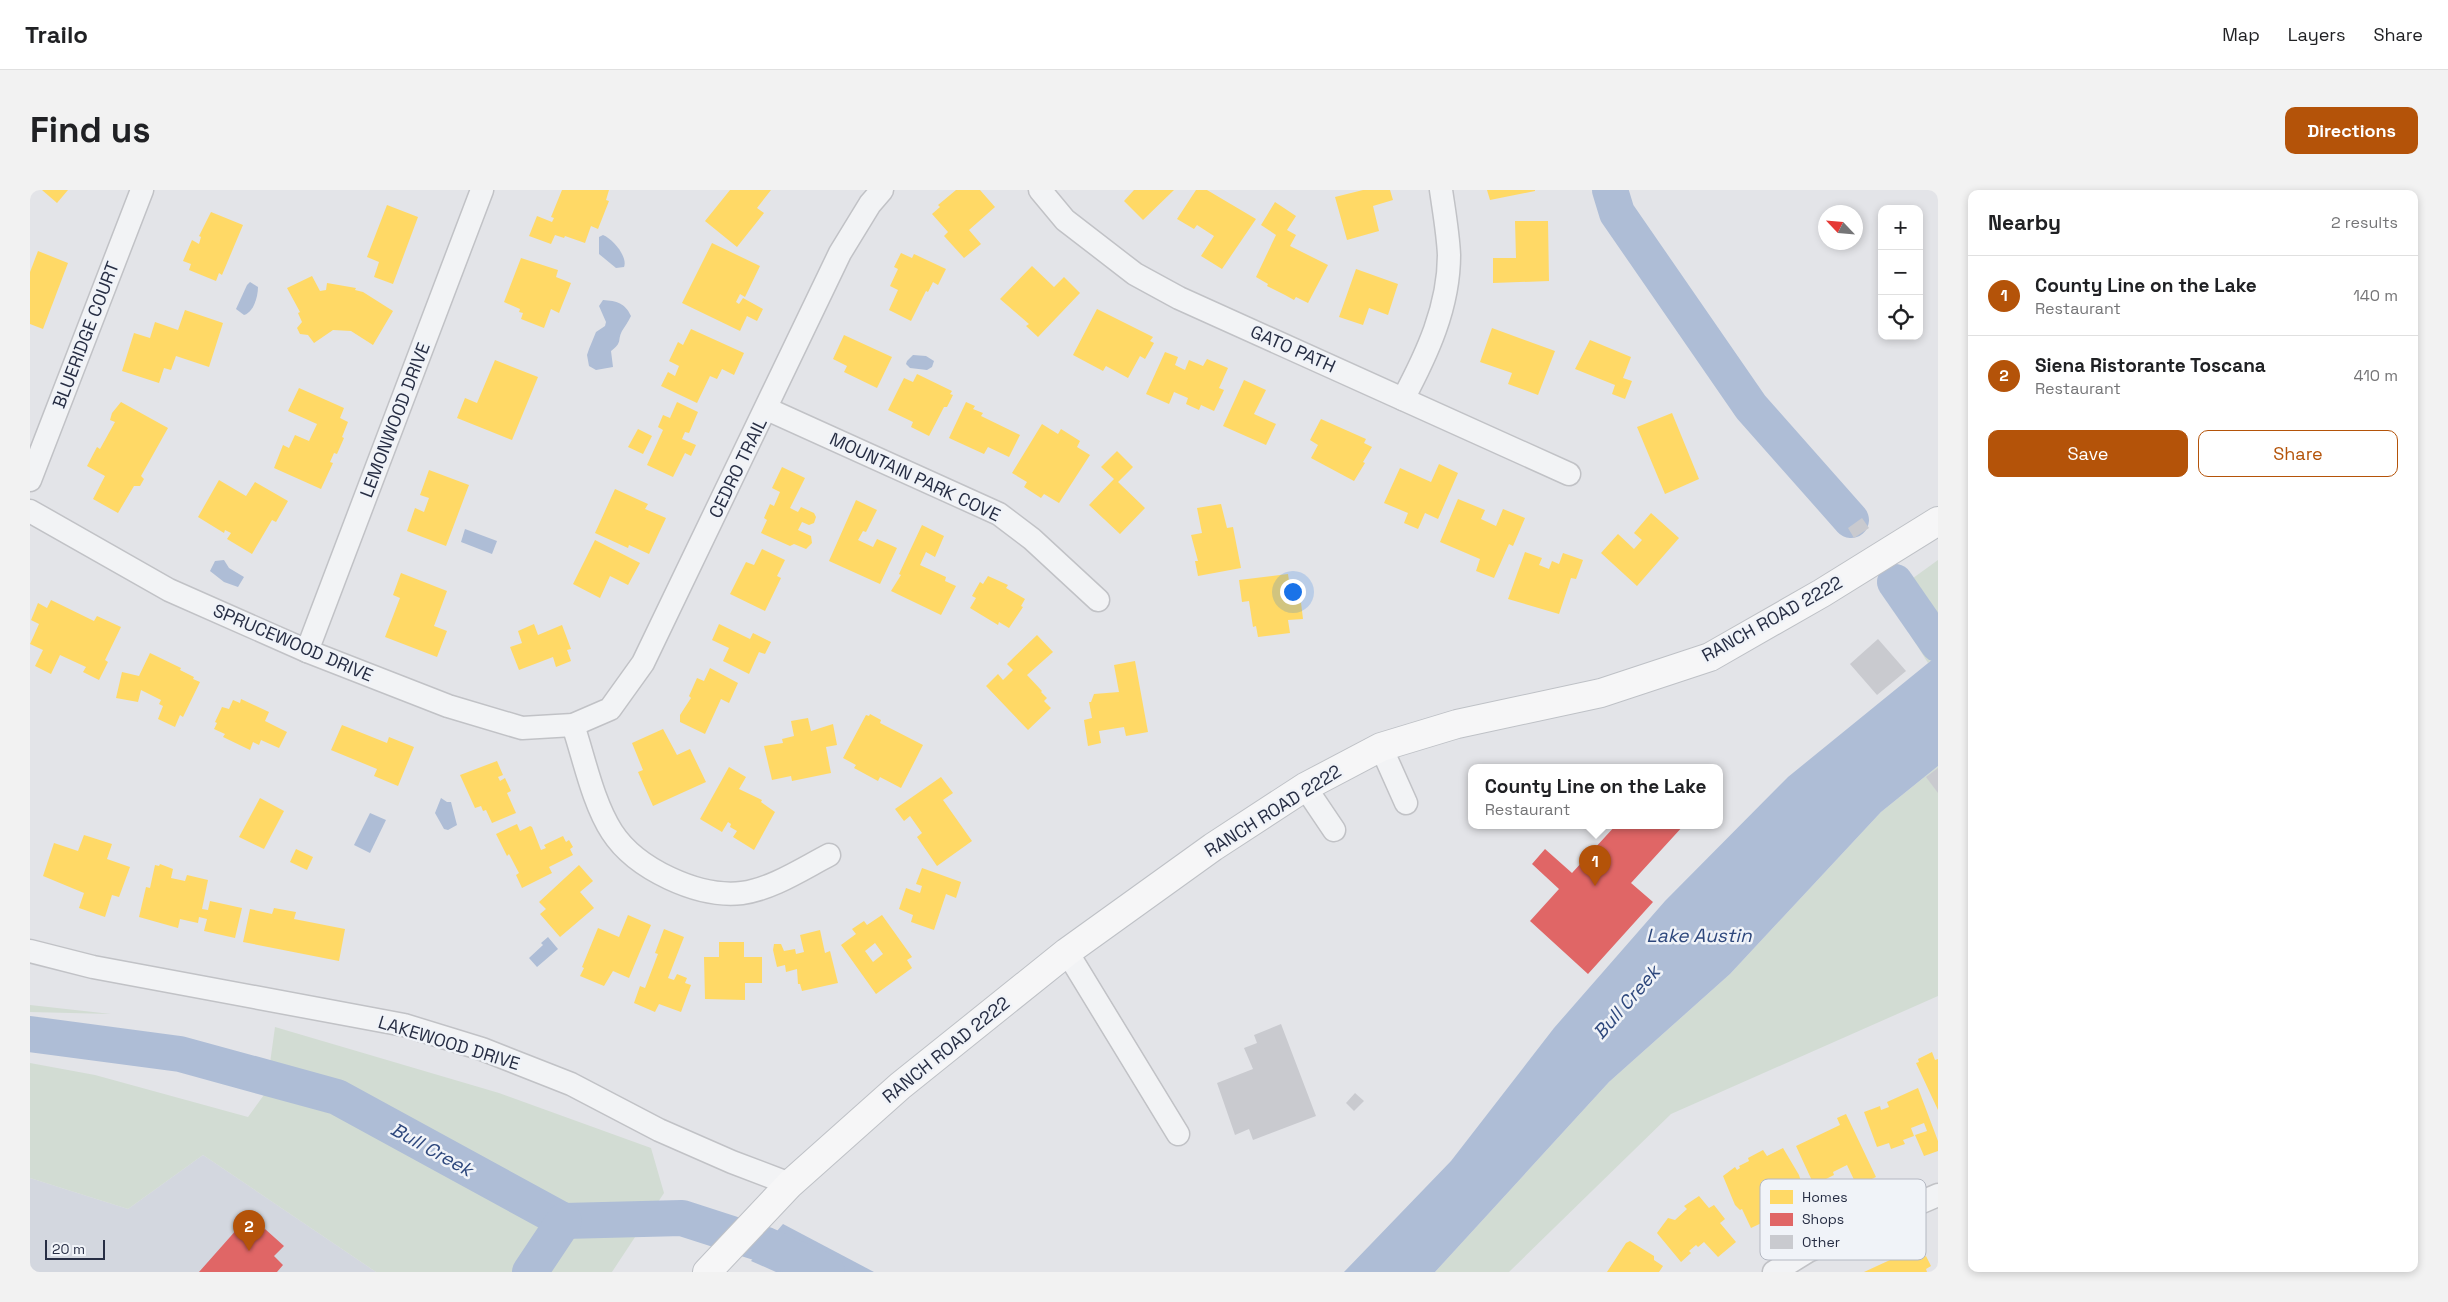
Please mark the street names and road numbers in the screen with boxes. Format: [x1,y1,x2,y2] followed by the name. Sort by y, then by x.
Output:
[47,258,124,411] street label: BLUERIDGE COURT
[1247,320,1339,378] street label: GATO PATH
[354,339,435,501] street label: LEMONWOOD DRIVE
[703,414,772,522] street label: CEDRO TRAIL
[826,427,1004,526] street label: MOUNTAIN PARK COVE
[1697,570,1846,667] street label: RANCH ROAD 2222
[210,598,377,687] street label: SPRUCEWOOD DRIVE
[1200,759,1345,862] street label: RANCH ROAD 2222
[877,991,1014,1108] street label: RANCH ROAD 2222
[375,1010,523,1075] street label: LAKEWOOD DRIVE

